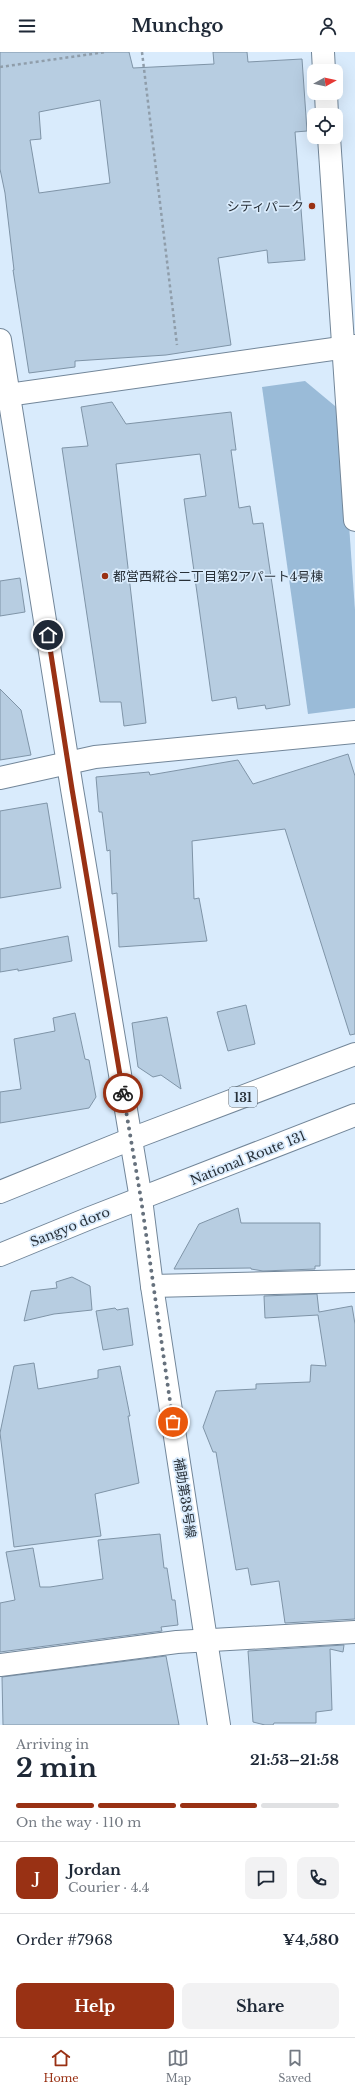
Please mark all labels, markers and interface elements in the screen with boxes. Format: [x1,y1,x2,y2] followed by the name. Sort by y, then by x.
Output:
[16,15,38,37] icon: menu
[132,15,223,37] text: Munchgo
[317,15,339,37] icon: person
[307,64,343,100] north arrow
[307,64,343,144] map controls
[307,108,343,144] button: locate
[227,198,304,215] place label: シティパーク
[307,201,317,211] marker: シティパーク
[113,568,323,585] place label: 都営西糀谷二丁目第2アパート4号棟
[100,571,110,581] marker: 都営西糀谷二丁目第2アパート4号棟
[31,618,65,652] pin
[37,624,59,646] icon: home
[103,1073,143,1113] courier
[112,1082,134,1104] icon: bike
[229,1087,257,1107] road number: 131
[188,1127,308,1189] street label: National Route 131
[28,1203,112,1251] street label: Sangyo doro
[156,1405,190,1439] pin
[162,1411,184,1433] icon: bag
[170,1457,200,1539] street label: 補助第38号線
[16,1736,89,1753] text: Arriving in
[250,1750,339,1769] text: 21:53–21:58
[16,1752,97,1784] text: 2 min
[16,1814,141,1831] text: On the way · 110 m
[245,1857,287,1899] button: chat
[297,1857,339,1899] button: phone
[68,1860,121,1879] text: Jordan
[34,1868,40,1887] text: J
[68,1879,149,1896] text: Courier · 4.4
[16,1930,113,1949] text: Order #7968
[283,1930,339,1949] text: ¥4,580
[16,1983,174,2029] button: Help
[182,1983,339,2029] button: Share
[44,2047,79,2085] tab: Home
[166,2047,191,2085] tab: Map
[278,2047,311,2085] tab: Saved

